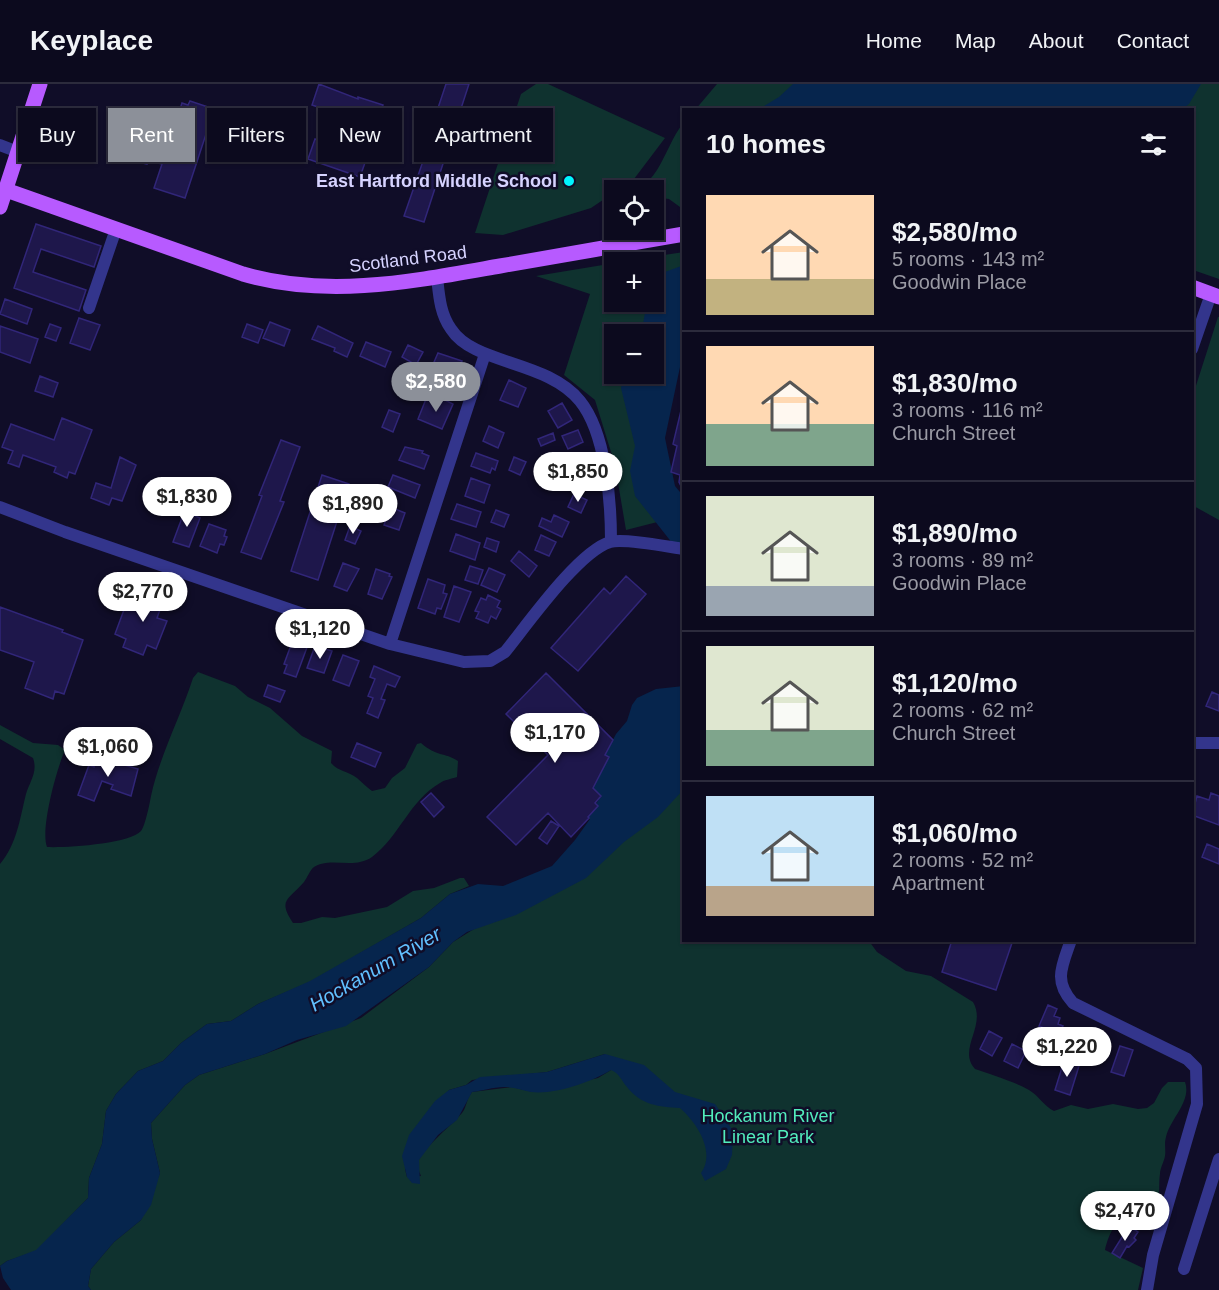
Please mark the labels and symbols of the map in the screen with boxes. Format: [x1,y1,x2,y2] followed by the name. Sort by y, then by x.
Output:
[316,171,557,191] place label: East Hartford Middle School
[562,174,576,188] marker: East Hartford Middle School
[348,242,468,276] street label: Scotland Road
[387,362,485,413] pin: $2,580
[529,452,627,503] pin: $1,850
[138,477,236,528] pin: $1,830
[304,484,402,535] pin: $1,890
[94,572,192,623] pin: $2,770
[271,609,369,660] pin: $1,120
[506,713,604,764] pin: $1,170
[59,727,157,778] pin: $1,060
[305,922,446,1015] water label: Hockanum River
[1018,1027,1116,1078] pin: $1,220
[701,1106,835,1147] park label: Hockanum River Linear Park
[1076,1191,1174,1242] pin: $2,470

